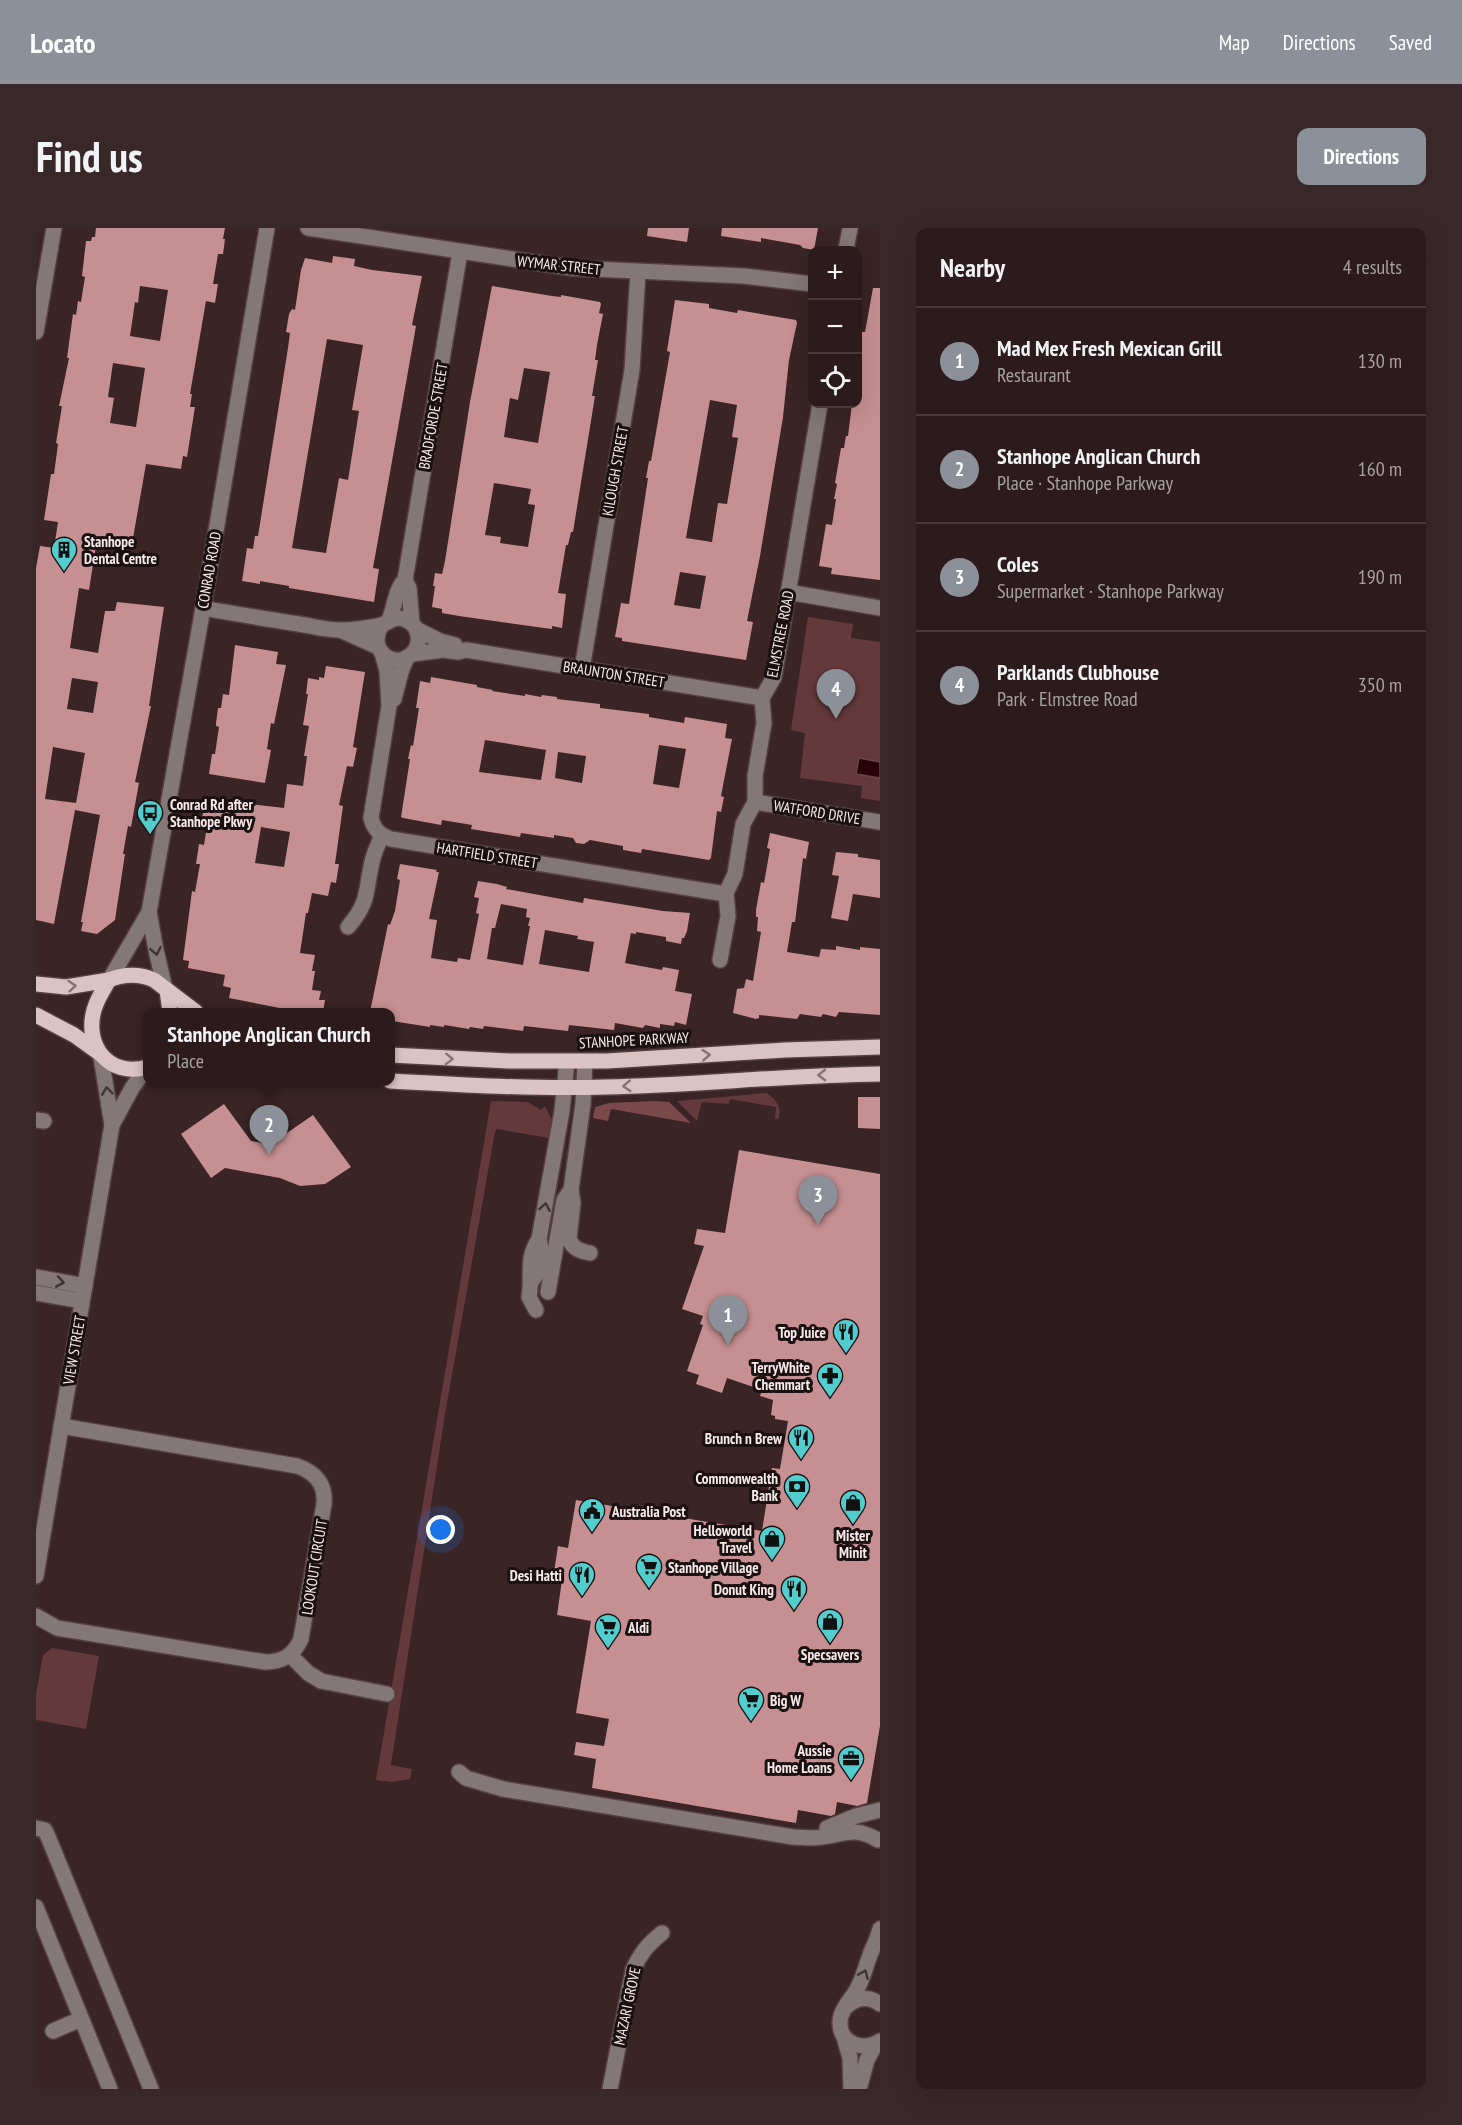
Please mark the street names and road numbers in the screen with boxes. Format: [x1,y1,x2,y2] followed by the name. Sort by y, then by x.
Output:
[516,251,602,279] street label: WYMAR STREET
[414,361,452,471] street label: BRADFORDE STREET
[598,424,632,517] street label: KILOUGH STREET
[193,530,225,610] street label: CONRAD ROAD
[762,589,798,679] street label: ELMSTREE ROAD
[562,657,666,691] street label: BRAUNTON STREET
[772,796,862,828] street label: WATFORD DRIVE
[435,838,539,872] street label: HARTFIELD STREET
[578,1028,690,1052] street label: STANHOPE PARKWAY
[58,1314,89,1387] street label: VIEW STREET
[297,1518,331,1616] street label: LOOKOUT CIRCUIT
[609,1965,645,2047] street label: MAZARI GROVE

